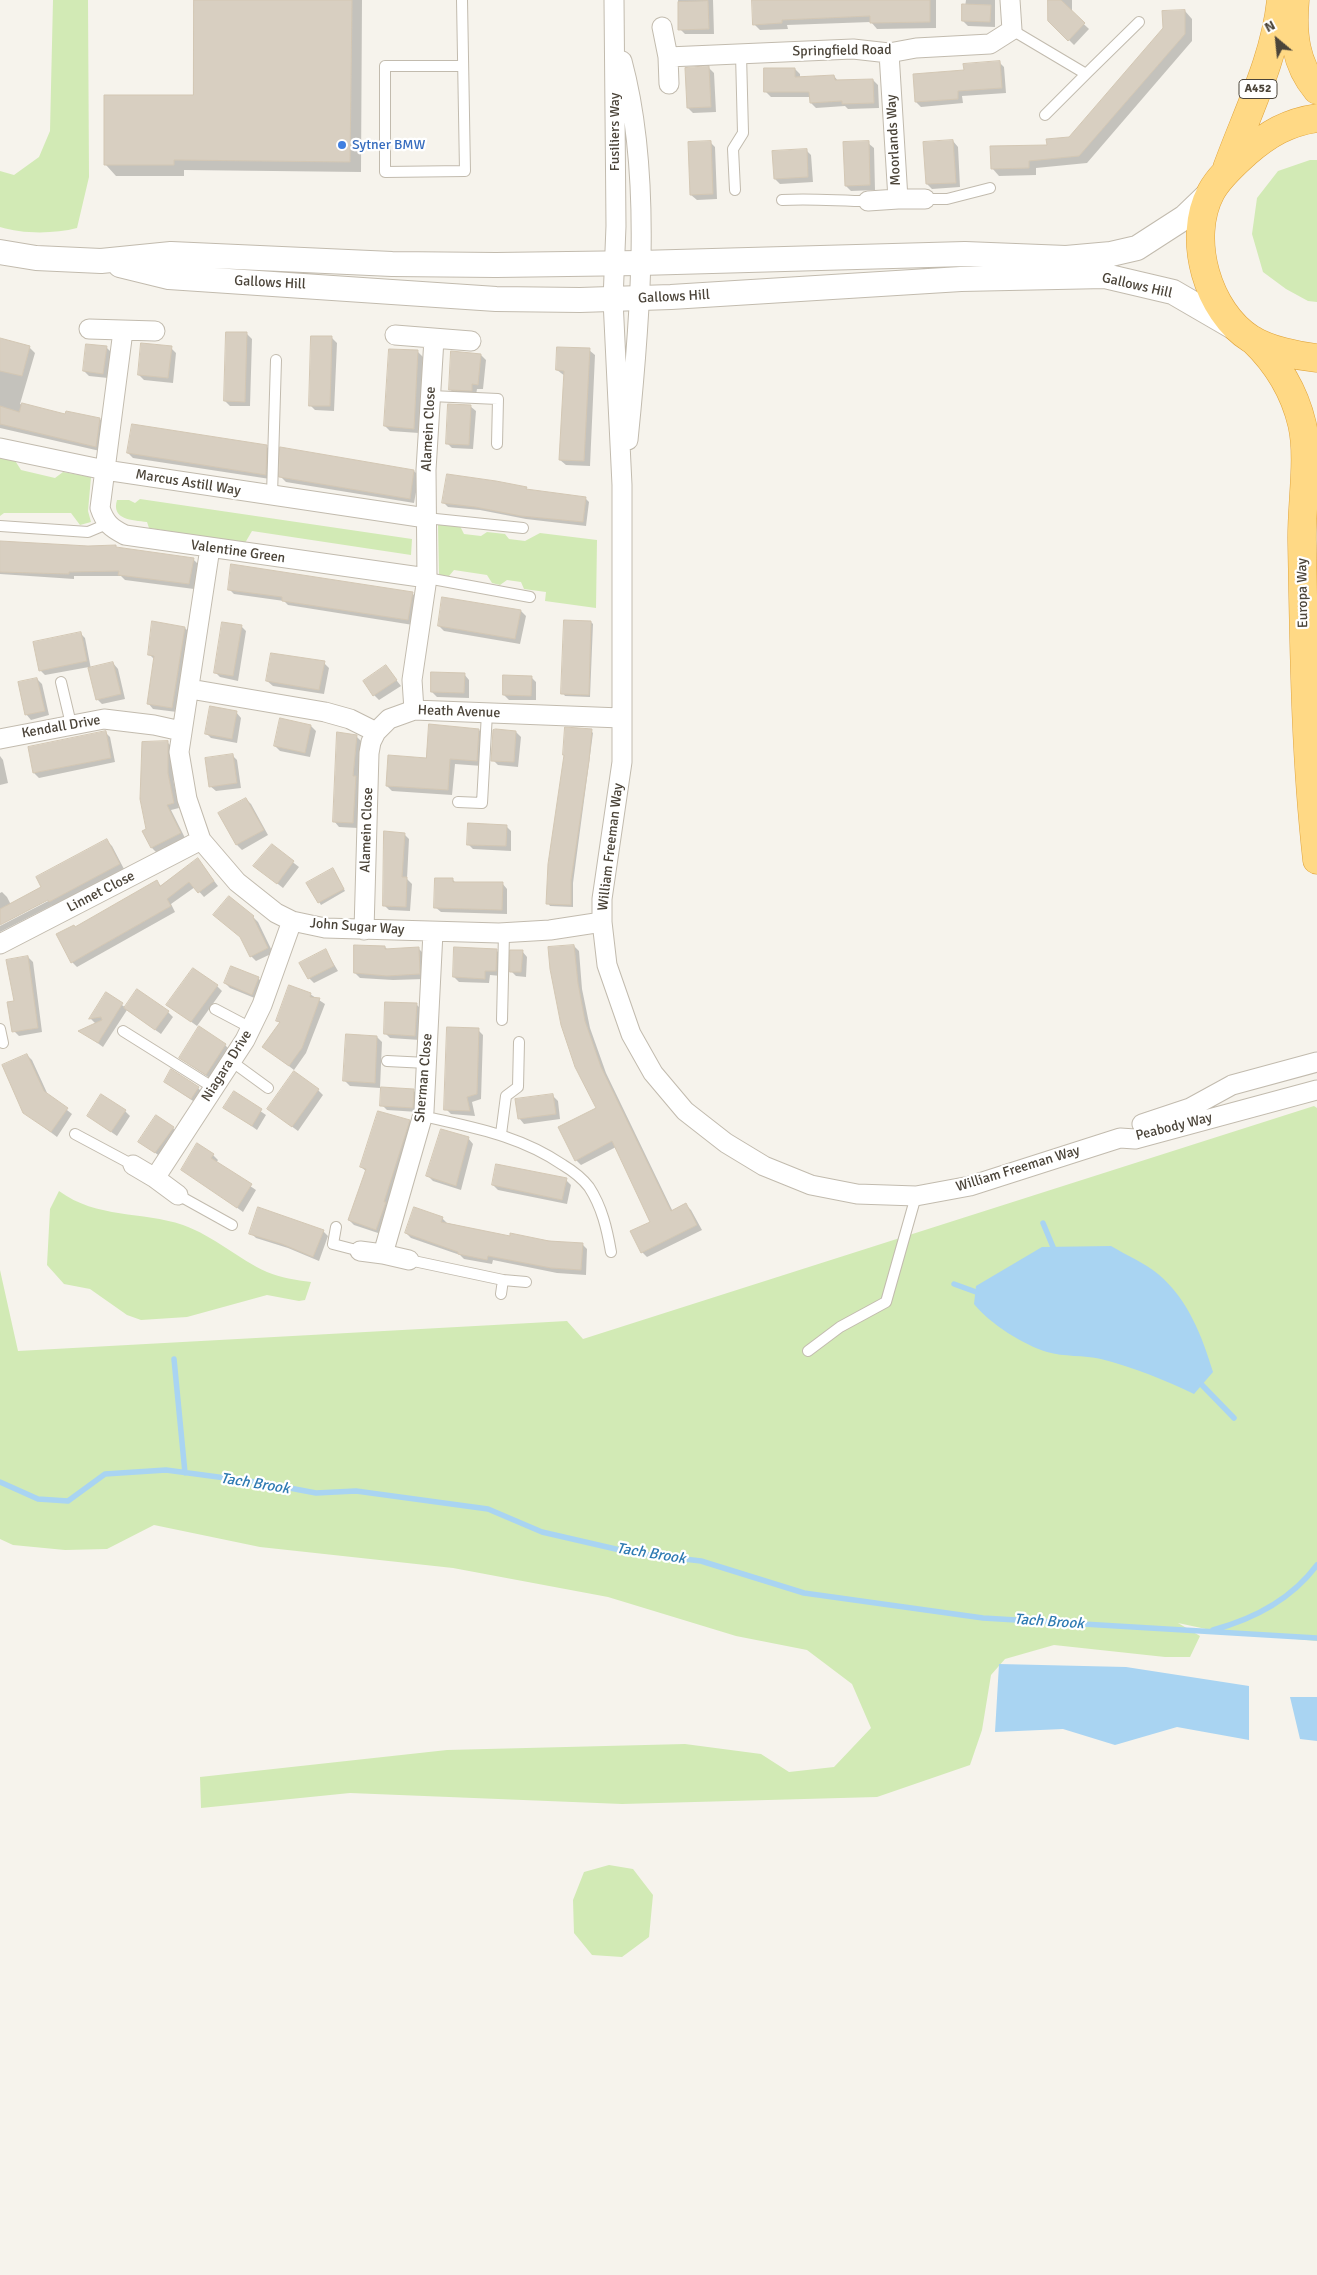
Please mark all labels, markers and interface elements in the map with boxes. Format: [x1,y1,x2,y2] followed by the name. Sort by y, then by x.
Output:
[1252,15,1302,65] north arrow
[1261,17,1278,36] text: N
[792,42,892,60] street label: Springfield Road
[1239,80,1277,98] road number: A452
[607,93,623,171] street label: Fusiliers Way
[883,94,905,186] street label: Moorlands Way
[352,137,425,153] place label: Sytner BMW
[336,139,348,151] marker: Sytner BMW
[1100,270,1174,302] street label: Gallows Hill
[234,273,306,293] street label: Gallows Hill
[638,287,710,307] street label: Gallows Hill
[418,386,440,472] street label: Alamein Close
[134,466,242,500] street label: Marcus Astill Way
[190,537,286,567] street label: Valentine Green
[1294,558,1312,628] street label: Europa Way
[417,702,501,722] street label: Heath Avenue
[20,712,102,742] street label: Kendall Drive
[595,782,627,912] street label: William Freeman Way
[357,787,377,873] street label: Alamein Close
[64,868,138,916] street label: Linnet Close
[309,915,405,939] street label: John Sugar Way
[198,1027,256,1105] street label: Niagara Drive
[412,1033,436,1123] street label: Sherman Close
[1134,1109,1214,1145] street label: Peabody Way
[954,1142,1082,1196] street label: William Freeman Way
[219,1470,291,1498] water label: Tach Brook
[615,1540,687,1568] water label: Tach Brook
[1014,1611,1084,1633] water label: Tach Brook

